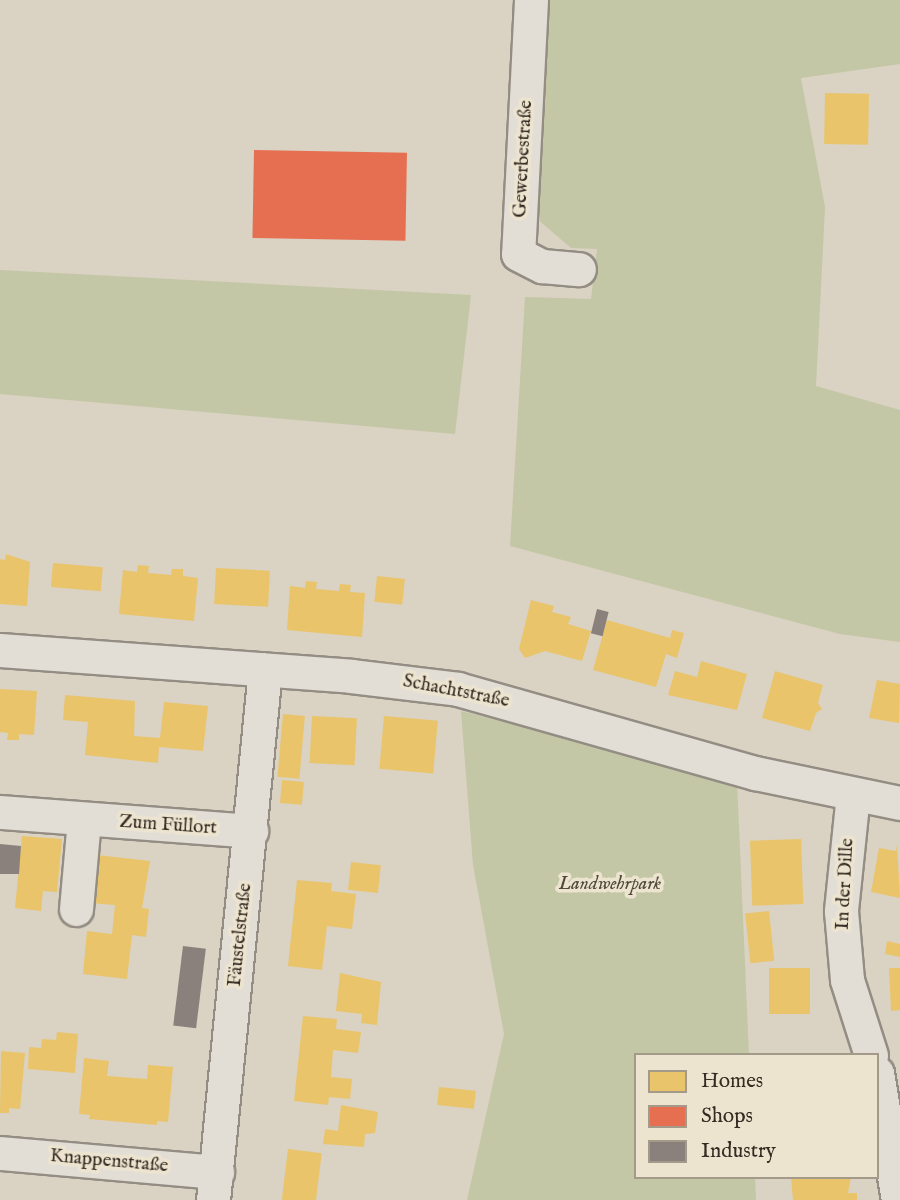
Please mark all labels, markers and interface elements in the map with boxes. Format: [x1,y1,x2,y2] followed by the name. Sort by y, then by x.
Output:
[510,100,538,218] street label: Gewerbestraße
[401,671,511,713] street label: Schachtstraße
[118,811,218,841] street label: Zum Füllort
[832,838,860,930] street label: In der Dille
[559,874,661,896] park label: Landwehrpark
[224,882,258,988] street label: Fäustelstraße
[634,1053,879,1179] legend
[701,1068,763,1095] text: Homes
[701,1103,753,1130] text: Shops
[701,1138,776,1165] text: Industry
[49,1145,169,1179] street label: Knappenstraße

